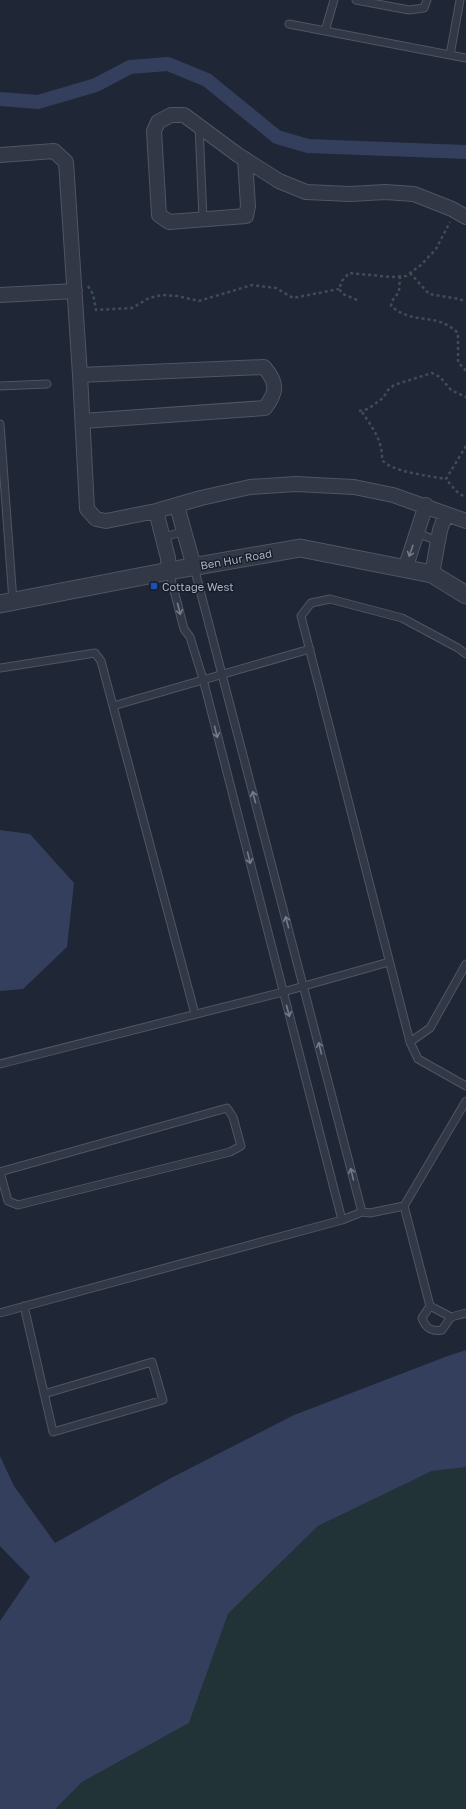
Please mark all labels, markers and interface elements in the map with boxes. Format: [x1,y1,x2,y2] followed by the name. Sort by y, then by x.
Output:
[407,544,414,557] one-way arrow
[199,546,273,572] street label: Ben Hur Road
[162,580,234,593] place label: Cottage West
[149,581,159,591] marker: Cottage West
[175,602,183,615] one-way arrow
[213,726,221,739] one-way arrow
[250,790,257,803] one-way arrow
[245,851,253,864] one-way arrow
[283,916,290,929] one-way arrow
[285,1005,292,1018] one-way arrow
[316,1042,323,1055] one-way arrow
[348,1168,356,1181] one-way arrow

